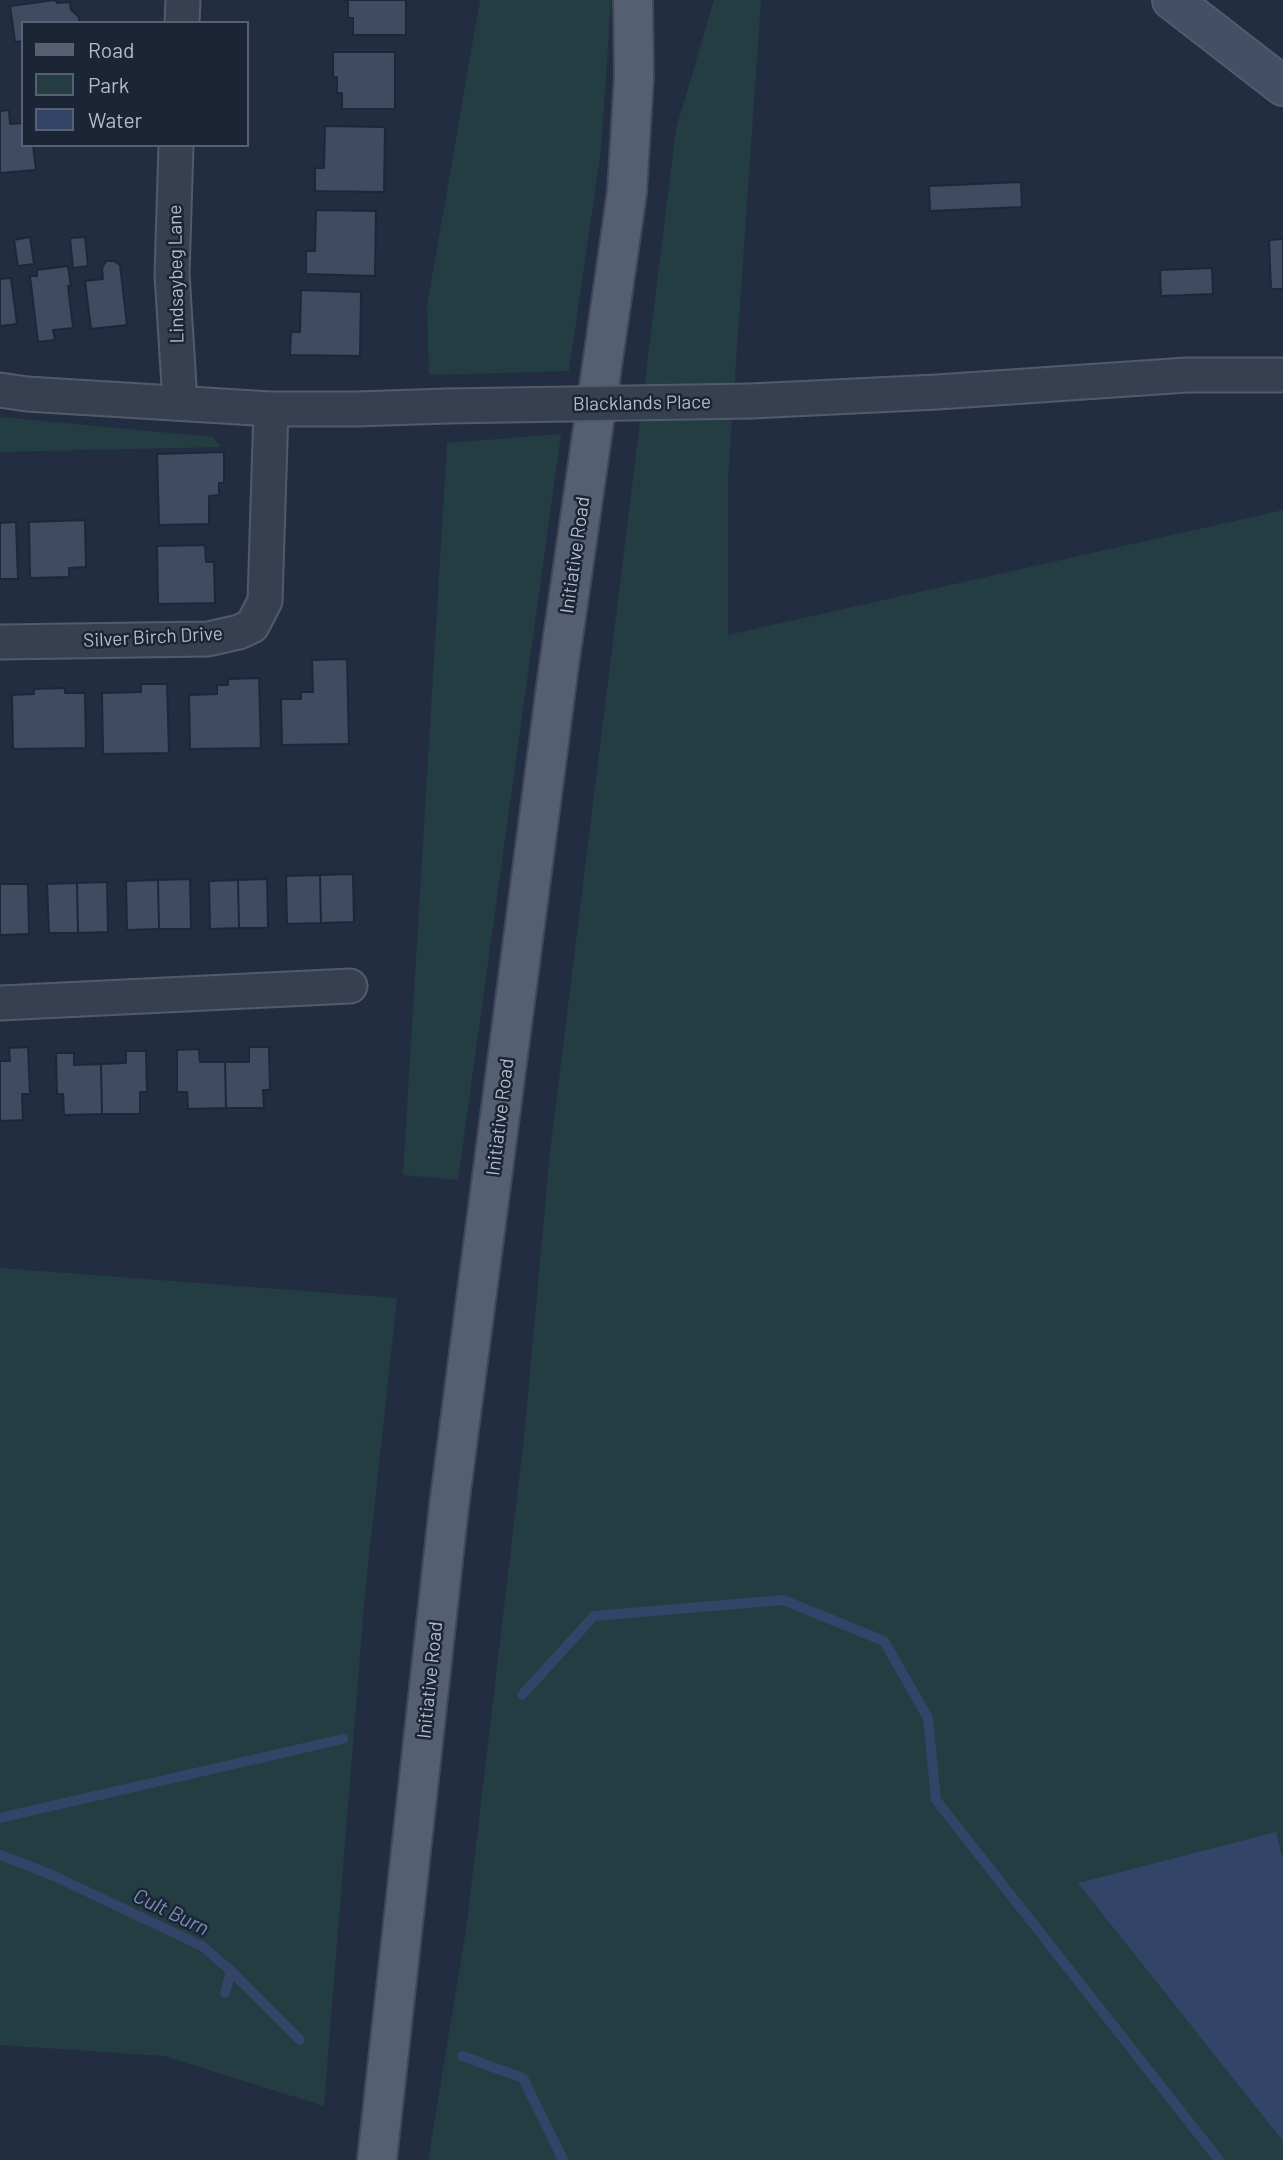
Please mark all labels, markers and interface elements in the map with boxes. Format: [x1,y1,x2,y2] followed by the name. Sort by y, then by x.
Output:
[21,21,248,147] legend
[88,37,134,62] text: Road
[88,72,129,97] text: Park
[88,107,142,132] text: Water
[163,204,189,344] street label: Lindsaybeg Lane
[573,390,711,416] street label: Blacklands Place
[556,495,594,615] street label: Initiative Road
[83,622,223,652] street label: Silver Birch Drive
[482,1057,518,1177] street label: Initiative Road
[413,1620,447,1740] street label: Initiative Road
[129,1883,213,1941] water label: Cult Burn

